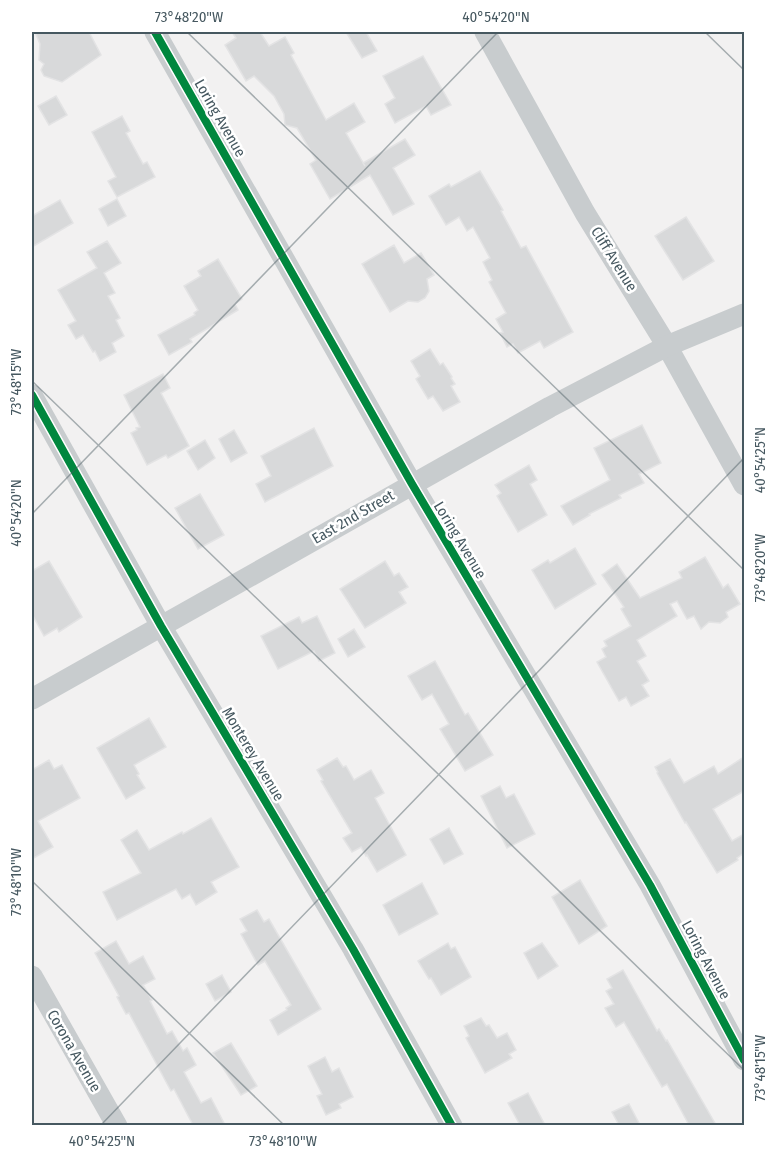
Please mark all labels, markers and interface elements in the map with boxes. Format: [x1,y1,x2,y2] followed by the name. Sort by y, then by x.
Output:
[155,8,223,26] text: 73°48'20"W
[462,8,530,26] text: 40°54'20"N
[191,76,249,160] street label: Loring Avenue
[587,223,641,295] street label: Cliff Avenue
[7,349,25,415] text: 73°48'15"W
[751,427,769,493] text: 40°54'25"N
[7,479,25,547] text: 40°54'20"N
[309,486,397,548] street label: East 2nd Street
[430,498,490,582] street label: Loring Avenue
[751,534,769,602] text: 73°48'20"W
[218,704,288,804] street label: Monterey Avenue
[7,848,25,916] text: 73°48'10"W
[678,917,734,1003] street label: Loring Avenue
[43,1007,105,1095] street label: Corona Avenue
[751,1035,769,1101] text: 73°48'15"W
[69,1132,135,1150] text: 40°54'25"N
[249,1132,317,1150] text: 73°48'10"W

